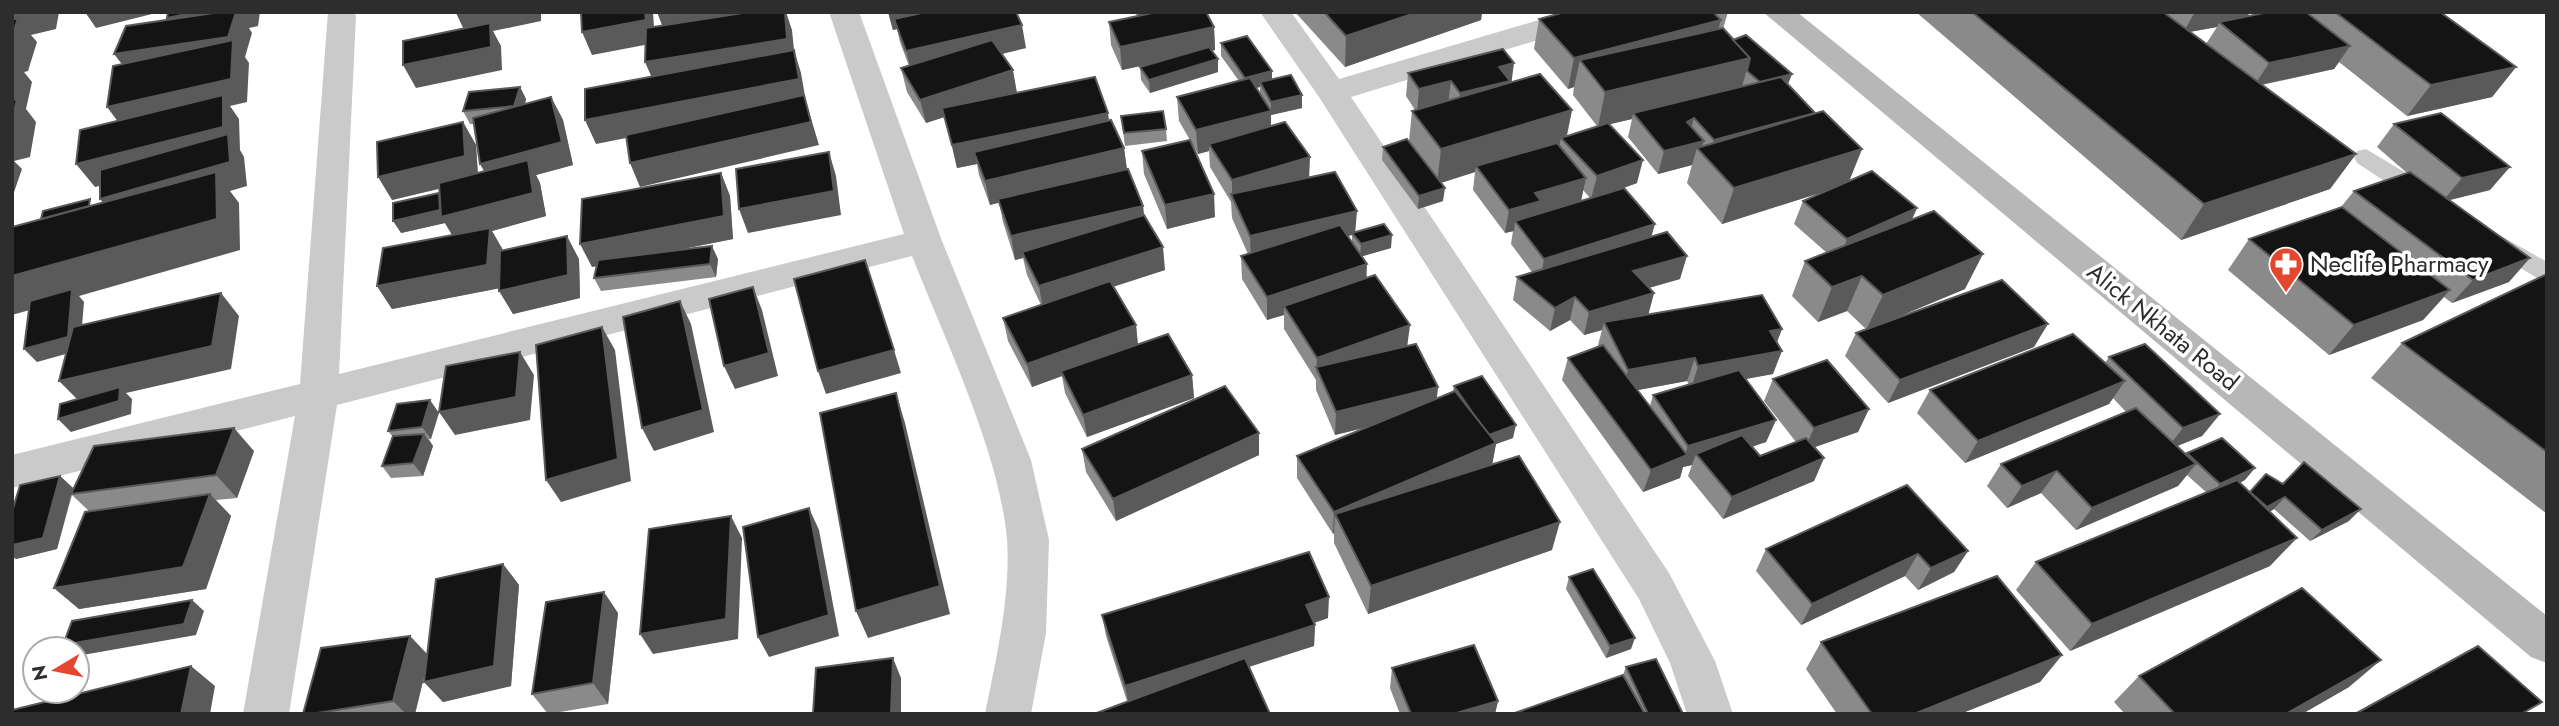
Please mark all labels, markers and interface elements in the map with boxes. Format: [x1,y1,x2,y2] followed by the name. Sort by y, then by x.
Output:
[2267,245,2305,294] pharmacy icon: Neclife Pharmacy
[2310,246,2489,281] place label: Neclife Pharmacy
[2080,254,2247,399] street label: Alick Nkhata Road
[21,635,91,705] north arrow
[25,663,54,683] text: N

